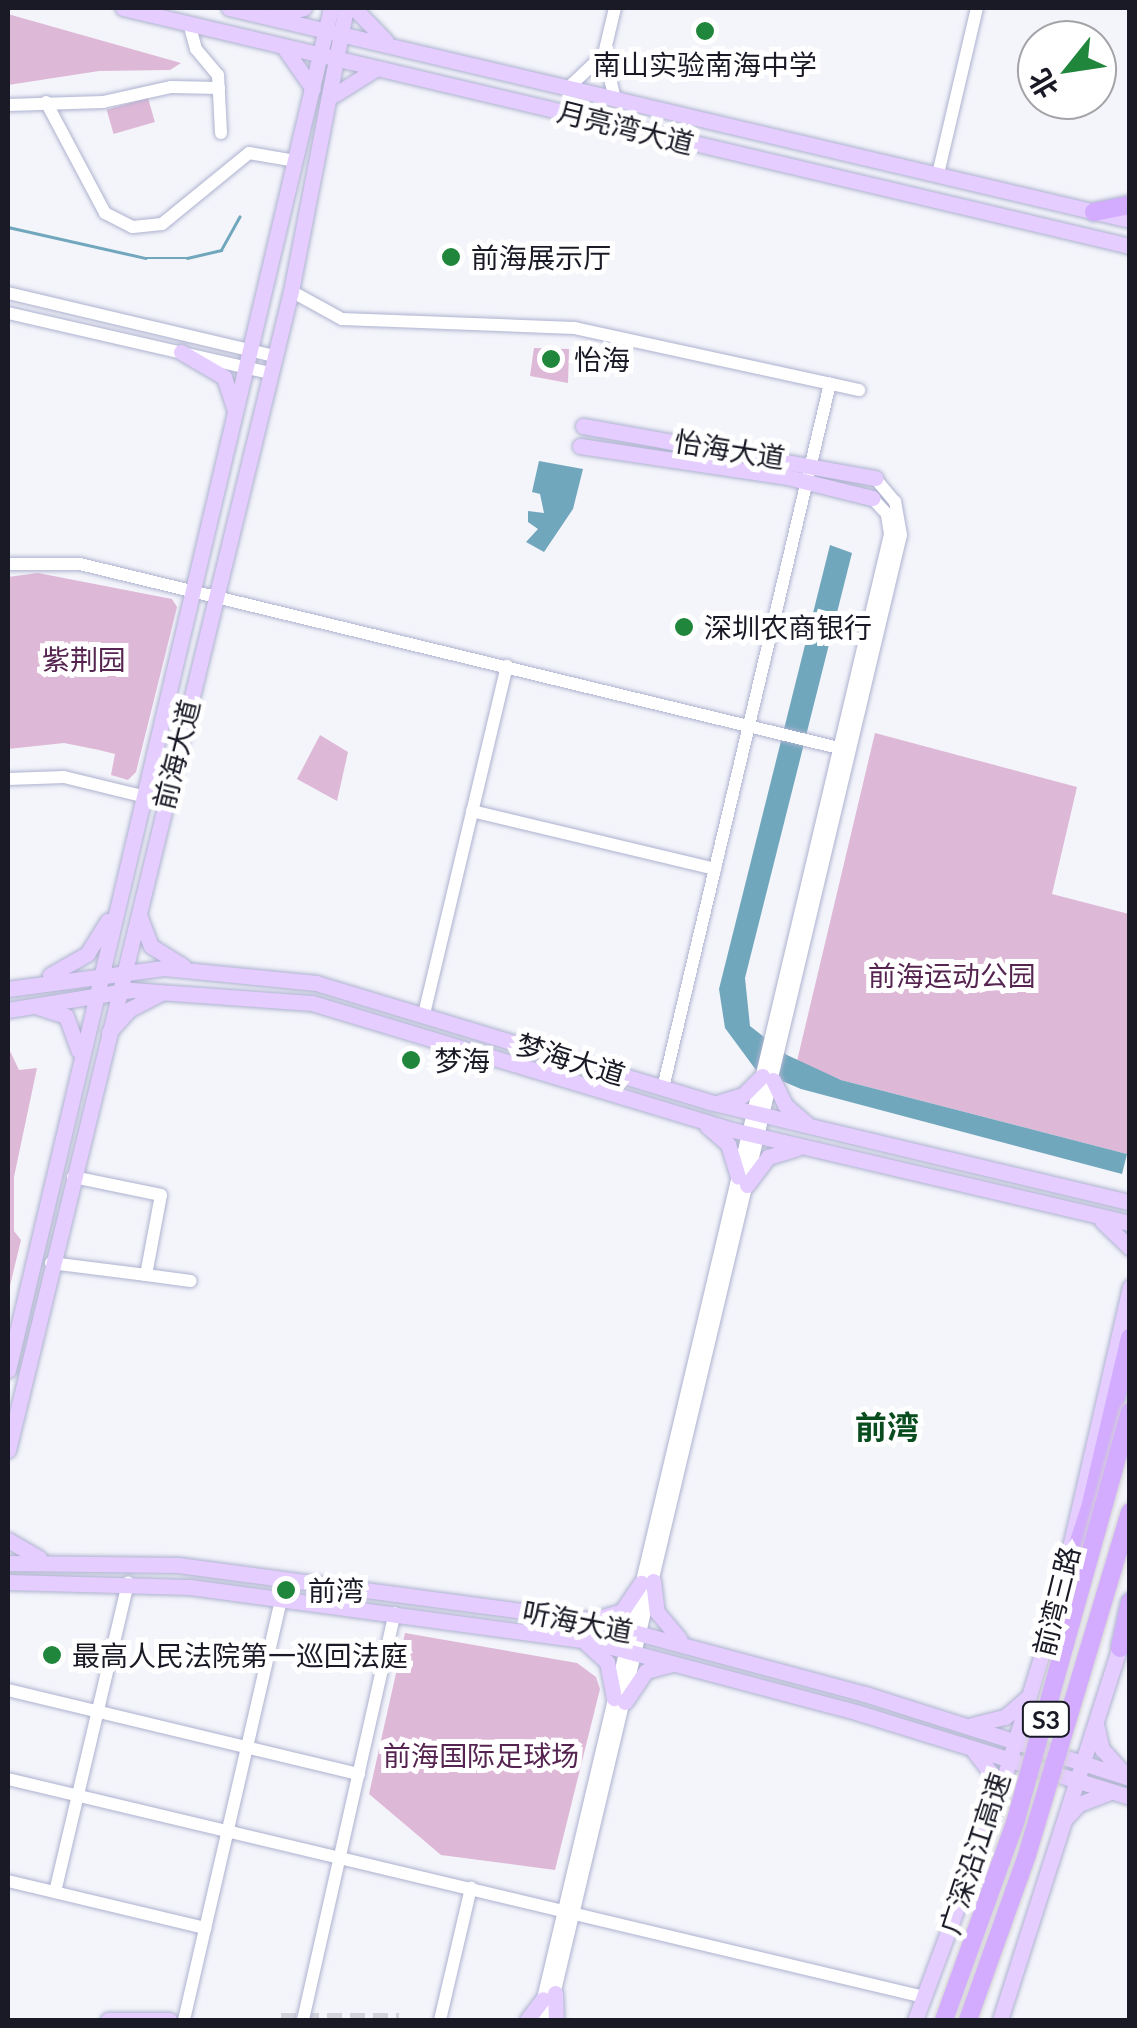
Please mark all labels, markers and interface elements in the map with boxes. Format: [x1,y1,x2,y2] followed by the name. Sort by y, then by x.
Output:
[694,20,716,42] marker: 南山实验南海中学
[1017,20,1117,120] north arrow
[593,47,817,81] place label: 南山实验南海中学
[1021,63,1064,105] text: 北
[554,94,698,160] street label: 月亮湾大道
[471,240,611,274] place label: 前海展示厅
[440,246,462,268] marker: 前海展示厅
[574,342,630,376] place label: 怡海
[538,346,564,372] marker: 怡海
[672,424,788,474] street label: 怡海大道
[704,610,872,644] place label: 深圳农商银行
[673,616,695,638] marker: 深圳农商银行
[42,642,126,676] park label: 紫荆园
[146,696,206,812] street label: 前海大道
[868,958,1036,992] park label: 前海运动公园
[513,1027,629,1091] street label: 梦海大道
[434,1043,490,1077] place label: 梦海
[398,1047,424,1073] marker: 梦海
[855,1408,919,1446] district label: 前湾
[1026,1543,1086,1659] street label: 前湾三路
[308,1573,364,1607] place label: 前湾
[273,1577,299,1603] marker: 前湾
[520,1594,636,1648] street label: 听海大道
[72,1638,408,1672] place label: 最高人民法院第一巡回法庭
[41,1644,63,1666] marker: 最高人民法院第一巡回法庭
[1021,1699,1071,1739] road number: S3
[383,1738,579,1772] park label: 前海国际足球场
[932,1768,1016,1938] street label: 广深沿江高速

